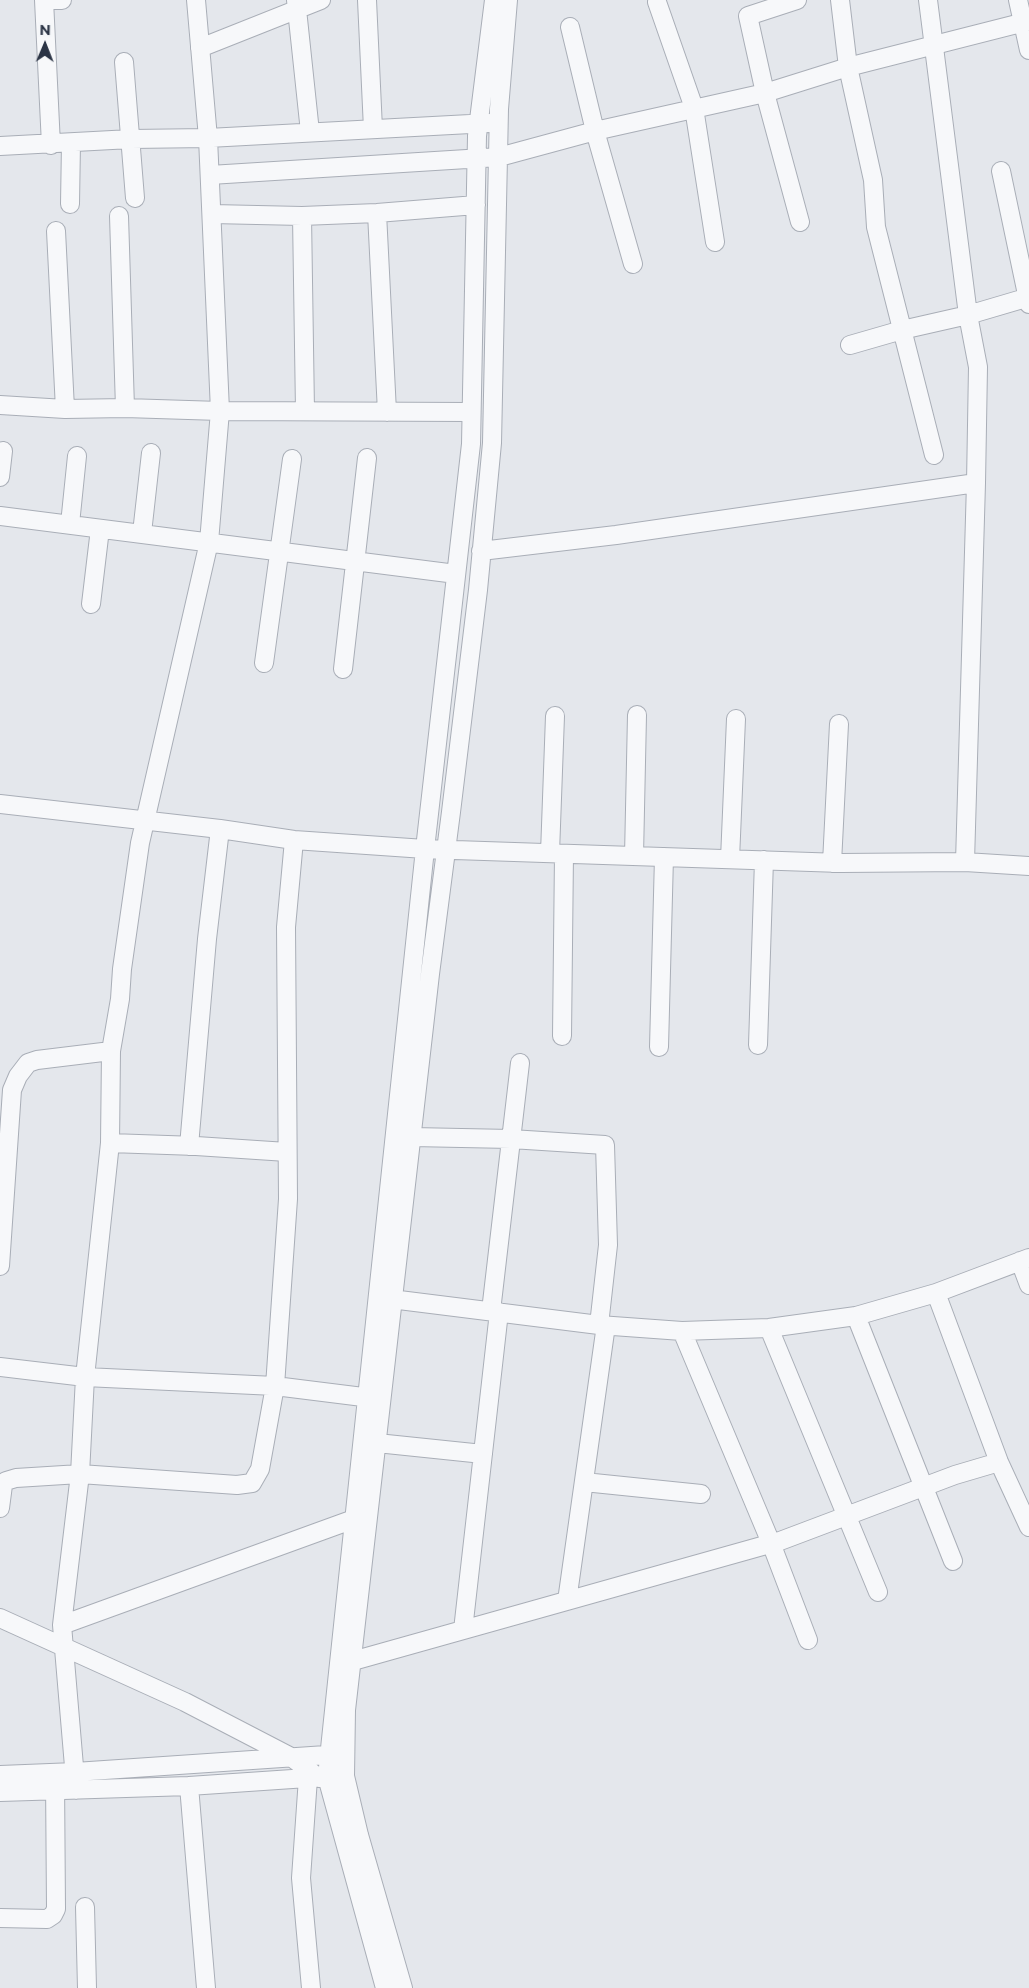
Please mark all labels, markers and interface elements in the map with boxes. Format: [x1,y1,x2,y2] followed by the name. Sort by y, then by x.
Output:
[20,20,70,70] north arrow
[39,21,51,39] text: N

